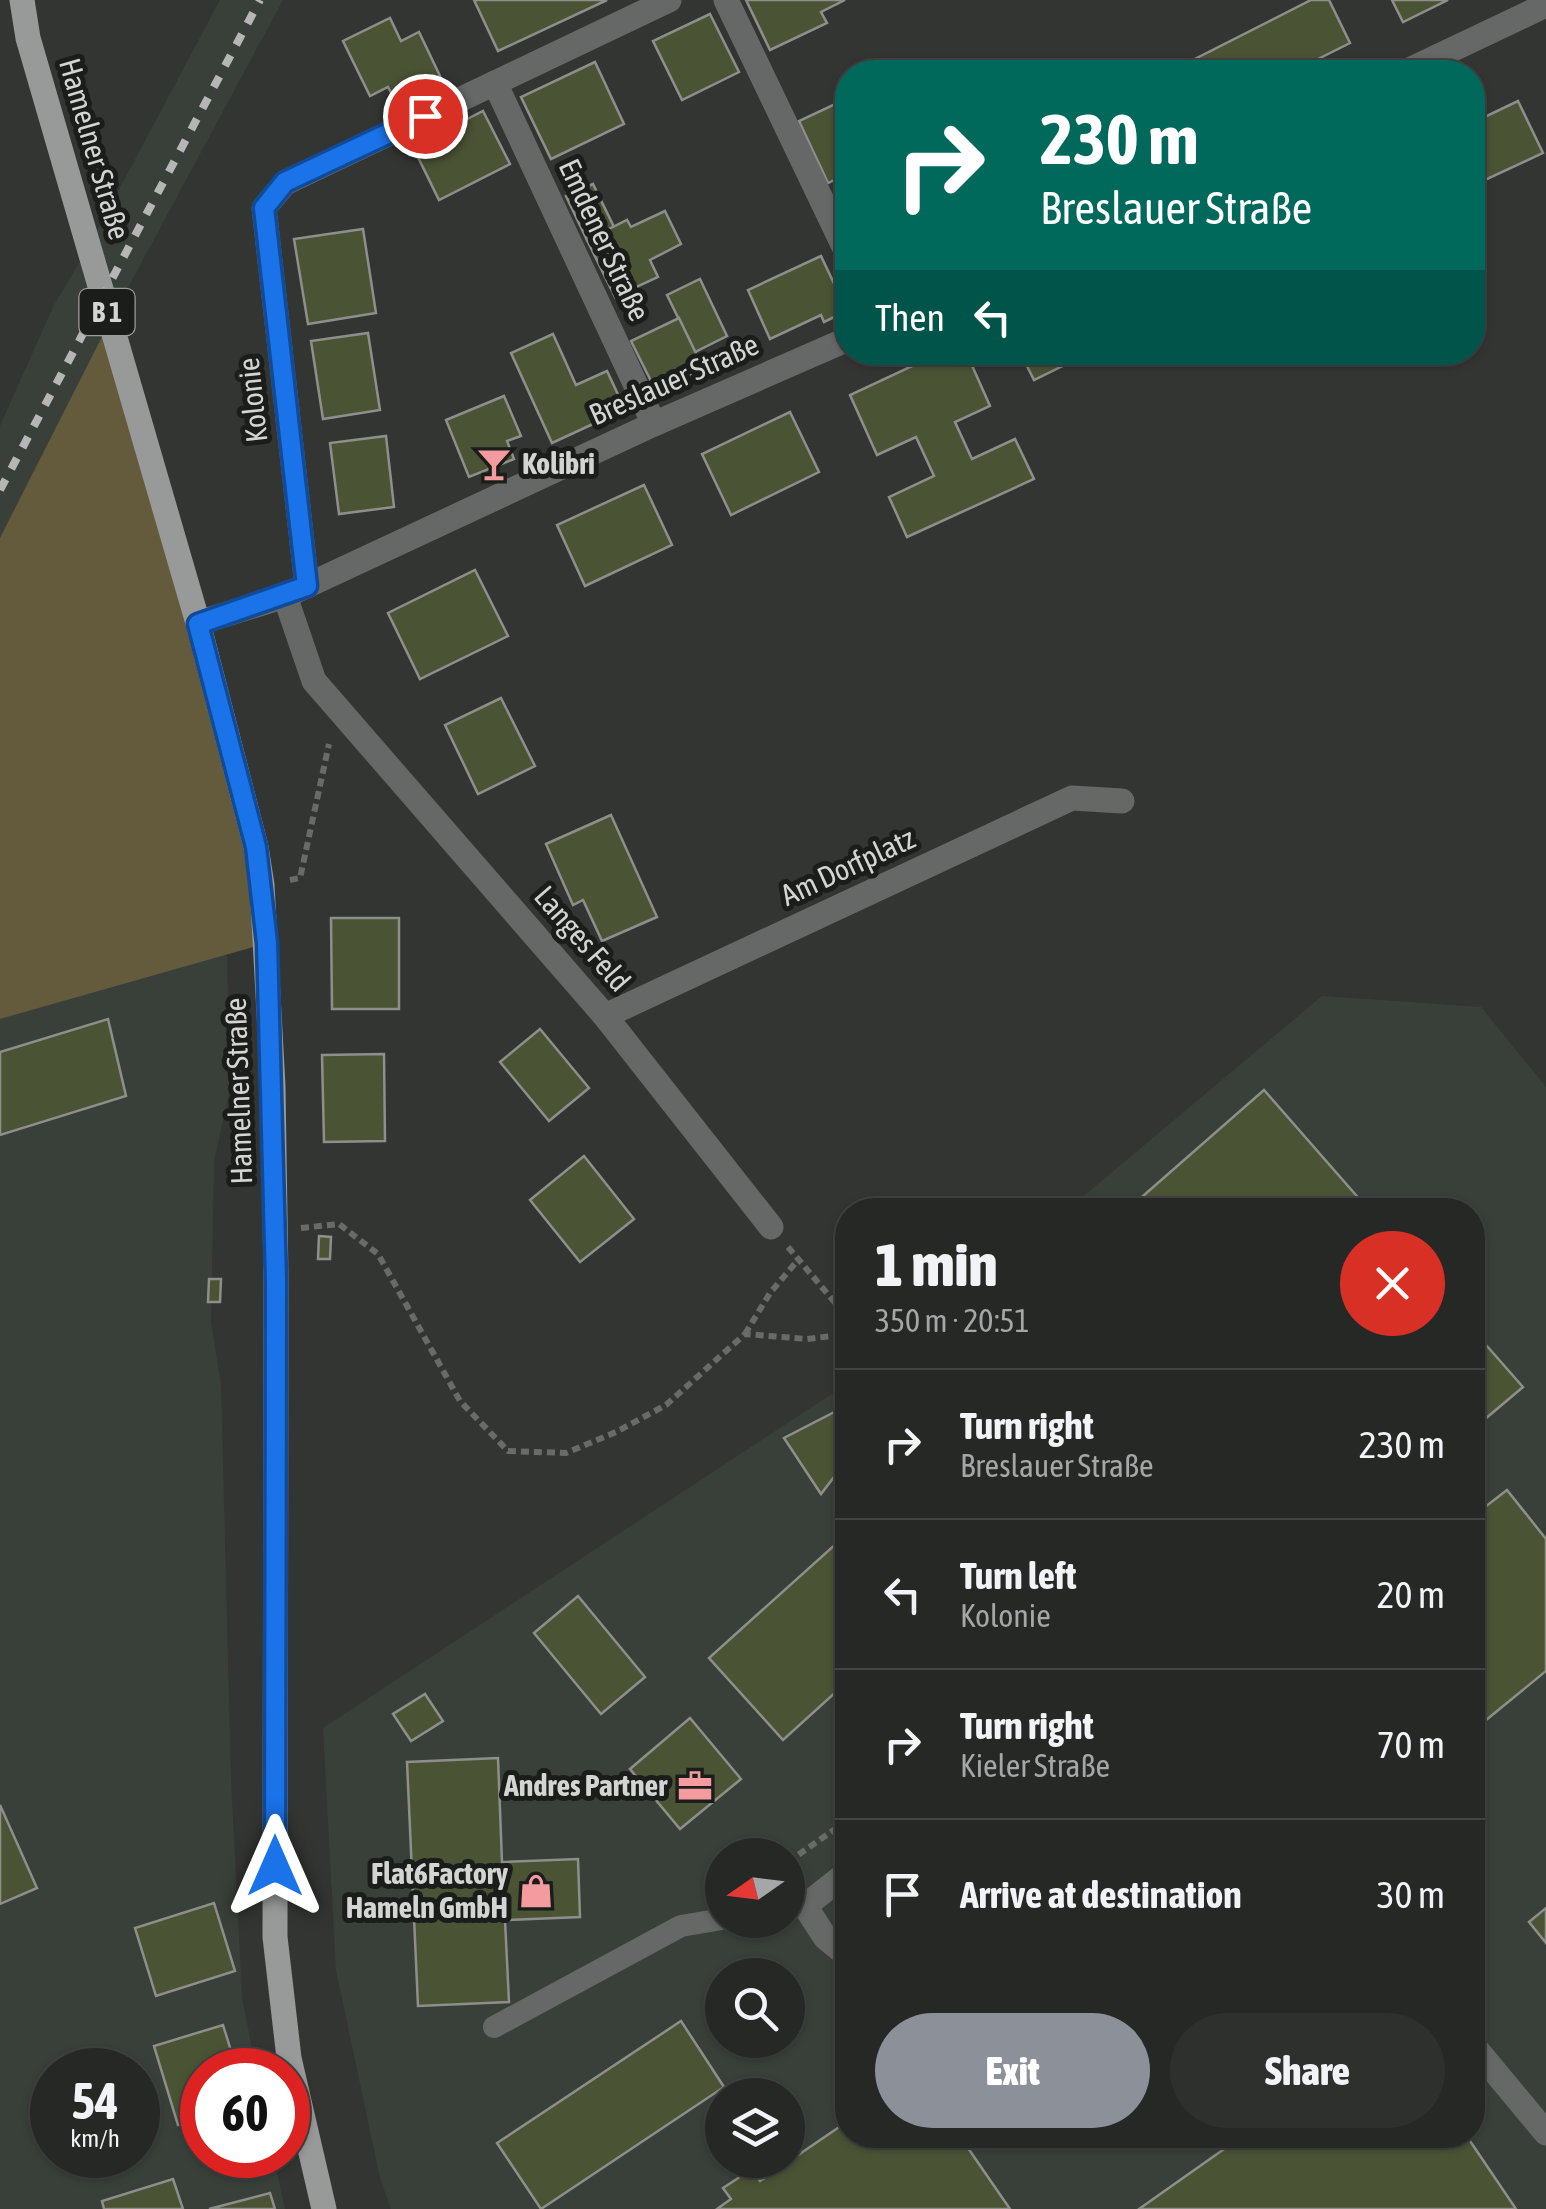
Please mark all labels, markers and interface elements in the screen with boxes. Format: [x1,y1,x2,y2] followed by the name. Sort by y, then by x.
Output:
[53,54,137,243] street label: Hamelner Straße
[383,74,468,159] pin
[398,89,453,144] icon: arrive
[1040,99,1199,179] text: 230 m
[875,100,1005,230] icon: right
[553,153,657,326] street label: Emdener Straße
[1040,182,1312,234] text: Breslauer Straße
[80,289,134,335] road number: B 1
[965,290,1020,345] icon: left
[875,296,945,339] text: Then
[584,327,763,432] street label: Breslauer Straße
[231,356,273,444] street label: Kolonie
[475,445,513,483] bar icon: Kolibri
[522,446,595,480] place label: Kolibri
[775,820,920,912] street label: Am Dorfplatz
[528,879,637,998] street label: Langes Feld
[218,997,258,1185] street label: Hamelner Straße
[875,1230,998,1299] text: 1 min
[1340,1231,1445,1336] button: close
[875,1302,1030,1339] text: 350 m · 20:51
[960,1404,1094,1447] text: Turn right
[875,1417,930,1472] icon: right
[1359,1423,1445,1466] text: 230 m
[960,1447,1154,1484] text: Breslauer Straße
[960,1554,1076,1597] text: Turn left
[875,1567,930,1622] icon: left
[1377,1573,1445,1616] text: 20 m
[960,1597,1051,1634] text: Kolonie
[960,1704,1094,1747] text: Turn right
[875,1717,930,1772] icon: right
[1377,1723,1445,1766] text: 70 m
[960,1747,1110,1784] text: Kieler Straße
[676,1767,714,1805] office icon: Andres Partner
[503,1768,668,1802] place label: Andres Partner
[223,1814,327,1918] position arrow
[705,1838,805,1938] north arrow
[705,1838,805,2178] map controls
[346,1856,509,1924] place label: Flat6Factory Hameln GmbH
[875,1867,930,1922] icon: arrive
[517,1872,555,1910] shop icon: Flat6Factory Hameln GmbH
[960,1873,1242,1916] text: Arrive at destination
[1377,1873,1445,1916] text: 30 m
[705,1958,805,2058] button: search
[875,2013,1150,2128] button: Exit
[1170,2013,1445,2128] button: Share
[180,2048,310,2178] speed limit sign: 60
[71,2072,118,2130] text: 54
[705,2078,805,2178] button: layers
[70,2124,120,2152] text: km/h

